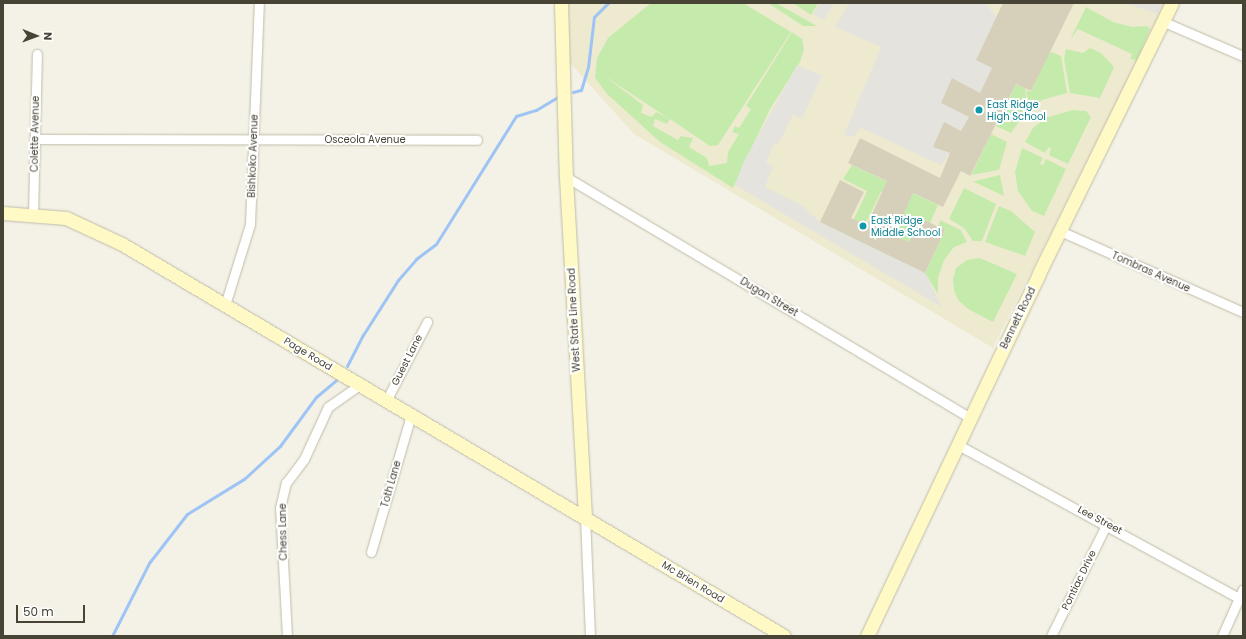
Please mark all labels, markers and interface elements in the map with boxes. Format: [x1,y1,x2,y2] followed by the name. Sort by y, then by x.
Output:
[16,16,56,56] north arrow
[40,32,56,40] text: N
[28,96,42,172] street label: Colette Avenue
[987,98,1046,122] place label: East Ridge High School
[974,105,984,115] marker: East Ridge High School
[246,114,260,198] street label: Bishkoko Avenue
[324,134,406,146] street label: Osceola Avenue
[871,214,941,238] place label: East Ridge Middle School
[858,221,868,231] marker: East Ridge Middle School
[1110,249,1192,295] street label: Tombras Avenue
[565,268,583,372] street label: West State Line Road
[738,275,800,319] street label: Dugan Street
[998,285,1038,351] street label: Bennett Road
[389,333,425,387] street label: Guest Lane
[282,335,334,373] street label: Page Road
[379,459,403,509] street label: Toth Lane
[277,503,289,561] street label: Chess Lane
[1076,503,1124,537] street label: Lee Street
[1059,548,1099,612] street label: Pontiac Drive
[660,559,726,605] street label: Mc Brien Road
[18,597,87,623] scale bar
[23,603,54,620] text: 50 m

